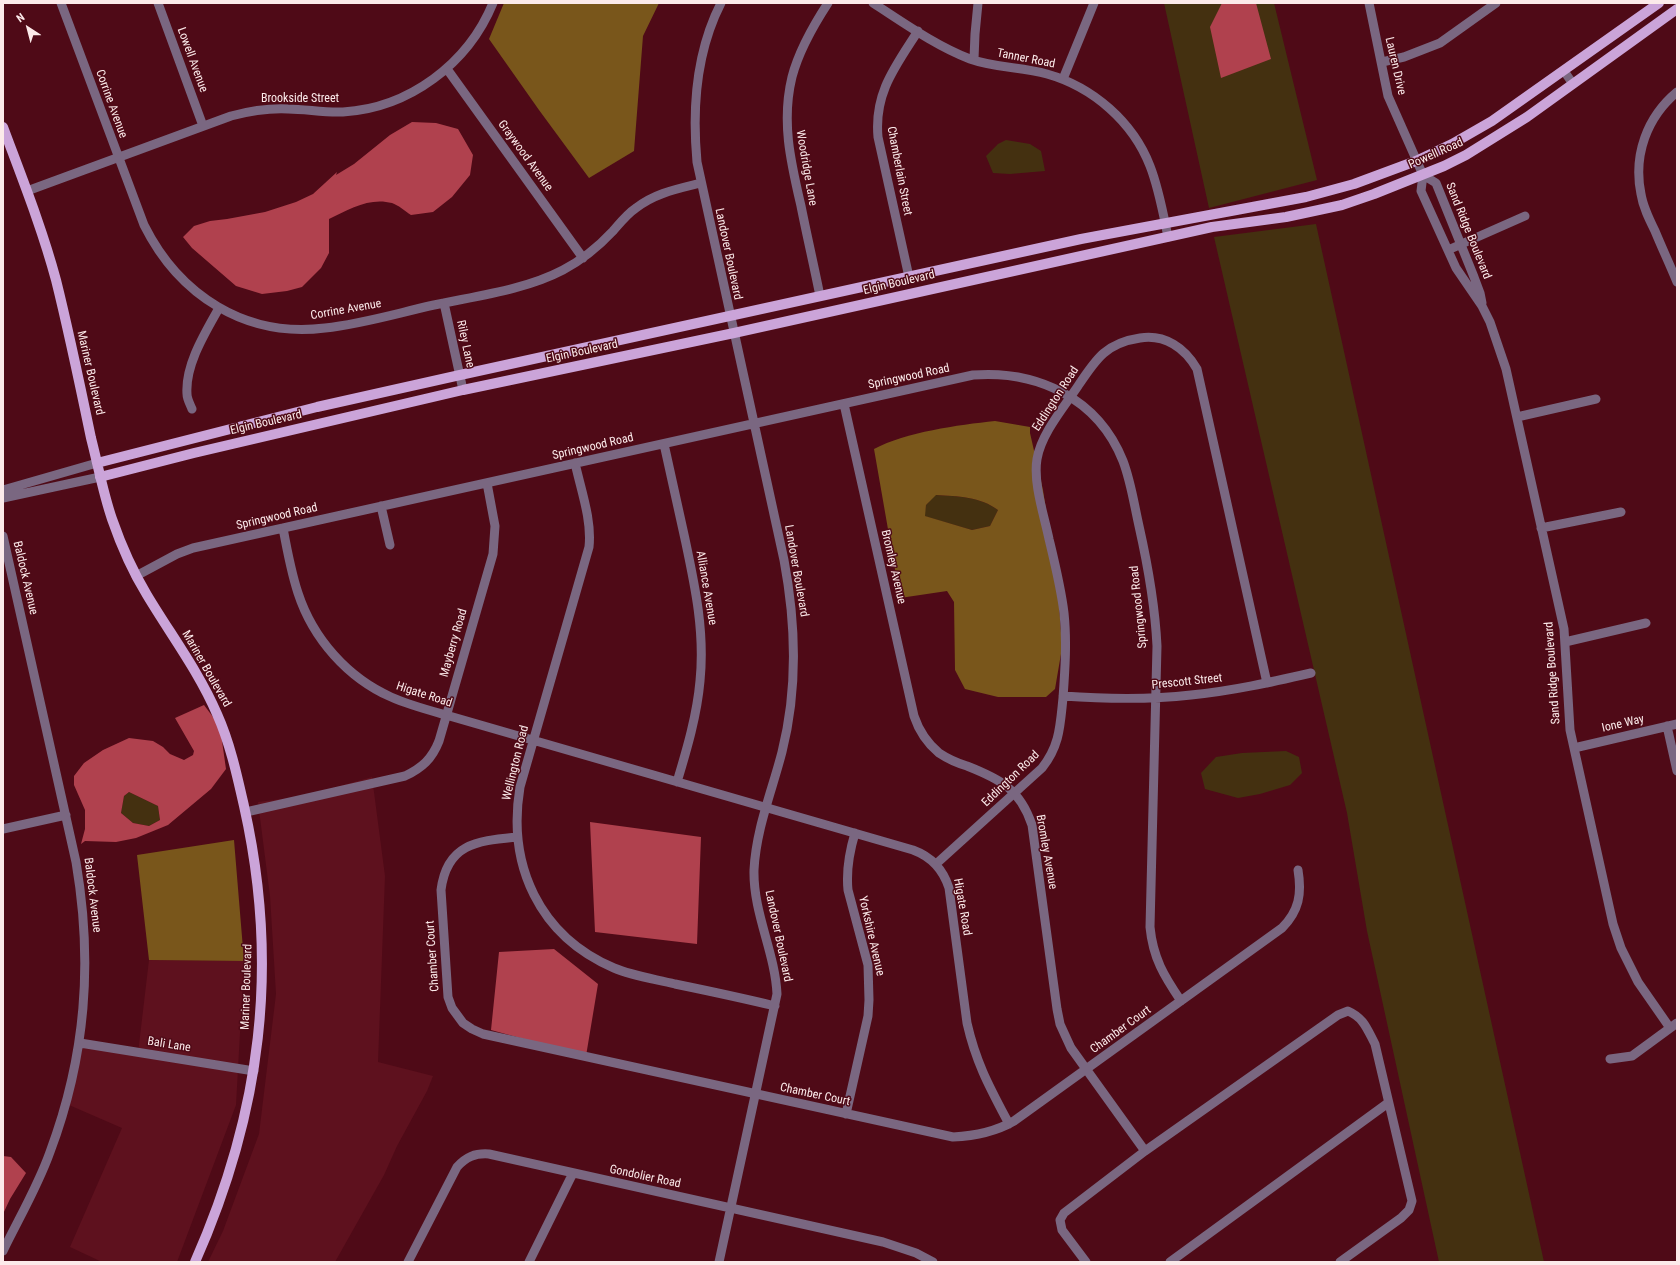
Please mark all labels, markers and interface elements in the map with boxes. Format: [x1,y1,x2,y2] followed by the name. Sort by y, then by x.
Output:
[8,8,48,48] north arrow
[14,11,27,25] text: N
[174,26,210,94] street label: Lowell Avenue
[1381,36,1409,96] street label: Lauren Drive
[996,46,1056,72] street label: Tanner Road
[92,68,130,140] street label: Corrine Avenue
[261,92,339,106] street label: Brookside Street
[494,118,556,194] street label: Graywood Avenue
[883,125,915,217] street label: Chamberlain Street
[792,129,820,207] street label: Woodridge Lane
[1406,136,1466,172] street label: Powell Road
[1442,181,1494,281] street label: Sand Ridge Boulevard
[711,207,745,301] street label: Landover Boulevard
[862,268,936,298] street label: Elgin Boulevard
[309,297,383,323] street label: Corrine Avenue
[453,319,477,369] street label: Riley Lane
[73,329,107,417] street label: Mariner Boulevard
[545,337,619,367] street label: Elgin Boulevard
[867,361,951,393] street label: Springwood Road
[1030,364,1082,434] street label: Eddington Road
[229,408,303,438] street label: Elgin Boulevard
[551,431,635,463] street label: Springwood Road
[235,501,319,533] street label: Springwood Road
[781,524,811,618] street label: Landover Boulevard
[877,528,909,606] street label: Bromley Avenue
[10,540,40,616] street label: Baldock Avenue
[692,550,720,626] street label: Alliance Avenue
[1128,565,1150,649] street label: Springwood Road
[437,607,471,679] street label: Mayberry Road
[1542,621,1564,725] street label: Sand Ridge Boulevard
[178,628,234,710] street label: Mariner Boulevard
[1151,671,1223,693] street label: Prescott Street
[394,679,454,711] street label: Higate Road
[1601,712,1645,736] street label: Ione Way
[500,724,532,802] street label: Wellington Road
[979,748,1043,810] street label: Eddington Road
[1032,813,1060,891] street label: Bromley Avenue
[80,857,104,933] street label: Baldock Avenue
[950,877,974,937] street label: Higate Road
[761,889,795,983] street label: Landover Boulevard
[855,895,887,977] street label: Yorkshire Avenue
[423,920,443,992] street label: Chamber Court
[238,944,256,1030] street label: Mariner Boulevard
[1088,1003,1154,1057] street label: Chamber Court
[146,1034,192,1056] street label: Bali Lane
[779,1081,851,1109] street label: Chamber Court
[608,1162,682,1192] street label: Gondolier Road

